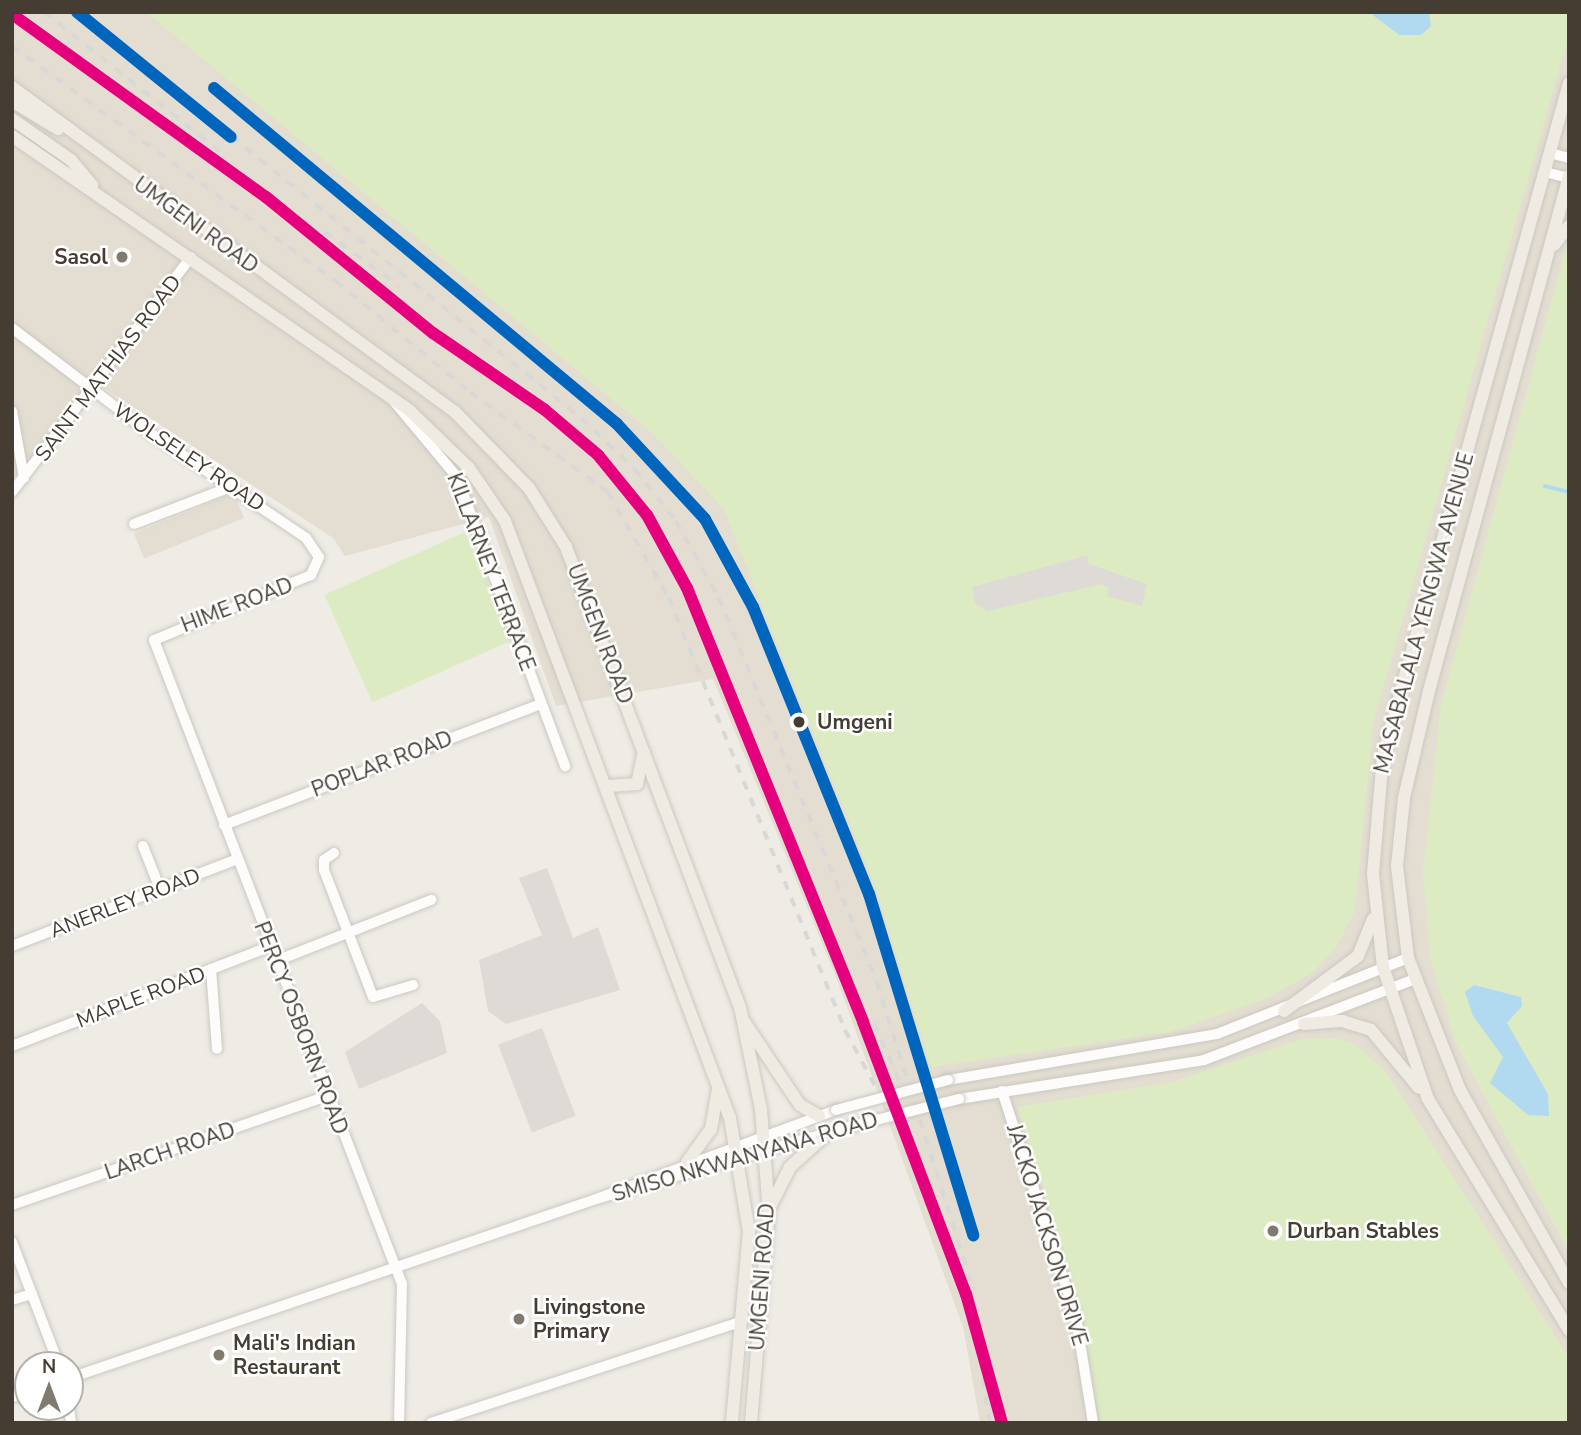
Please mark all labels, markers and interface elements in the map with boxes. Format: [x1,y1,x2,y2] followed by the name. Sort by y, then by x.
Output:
[129,171,263,279] street label: UMGENI ROAD
[54,244,108,270] place label: Sasol
[114,249,130,265] marker: Sasol
[30,270,186,466] street label: SAINT MATHIAS ROAD
[109,397,269,517] street label: WOLSELEY ROAD
[1369,450,1479,776] street label: MASABALALA YENGWA AVENUE
[442,469,540,675] street label: KILLARNEY TERRACE
[562,561,638,707] street label: UMGENI ROAD
[178,572,296,638] street label: HIME ROAD
[817,709,893,735] place label: Umgeni
[787,710,811,734] marker: Umgeni
[308,726,456,802] street label: POPLAR ROAD
[46,863,204,943] street label: ANERLEY ROAD
[249,918,353,1138] street label: PERCY OSBORN ROAD
[73,961,209,1033] street label: MAPLE ROAD
[609,1107,881,1207] street label: SMISO NKWANYANA ROAD
[101,1117,239,1185] street label: LARCH ROAD
[1001,1121,1093,1349] street label: JACKO JACKSON DRIVE
[744,1202,780,1352] street label: UMGENI ROAD
[1287,1218,1439,1244] place label: Durban Stables
[1265,1223,1281,1239] marker: Durban Stables
[533,1294,645,1344] place label: Livingstone Primary
[511,1311,527,1327] marker: Livingstone Primary
[233,1330,356,1380] place label: Mali's Indian Restaurant
[211,1347,227,1363] marker: Mali's Indian Restaurant
[14,1351,84,1421] north arrow
[42,1354,56,1380] text: N

